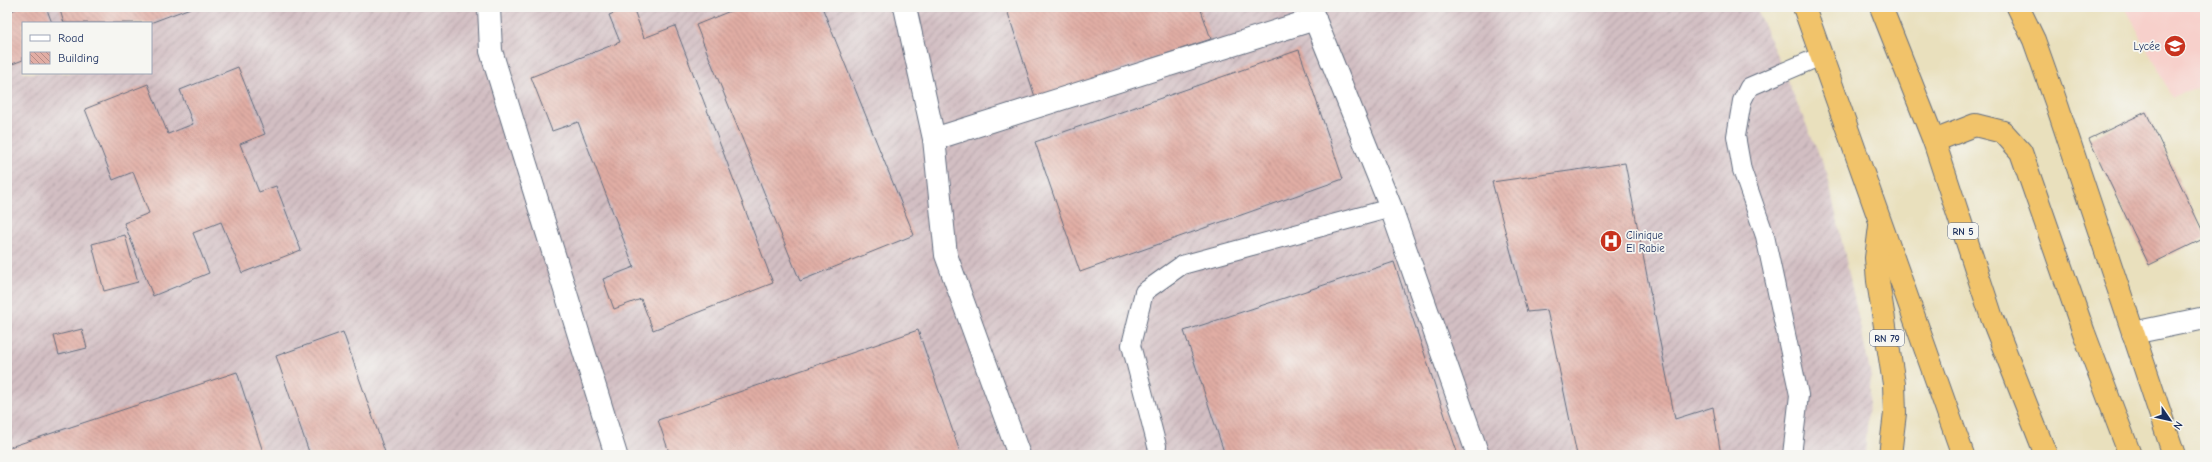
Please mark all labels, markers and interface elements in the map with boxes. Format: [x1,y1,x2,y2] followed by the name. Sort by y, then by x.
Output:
[22,22,152,74] legend
[58,31,84,45] text: Road
[2162,33,2188,59] school or university icon: Lycée
[2133,40,2160,53] place label: Lycée
[58,51,99,65] text: Building
[1948,223,1978,239] road number: RN 5
[1598,228,1624,254] hospital icon: Clinique El Rabie
[1626,229,1665,255] place label: Clinique El Rabie
[1870,330,1904,346] road number: RN 79
[2150,400,2190,440] north arrow
[2170,419,2185,432] text: N

